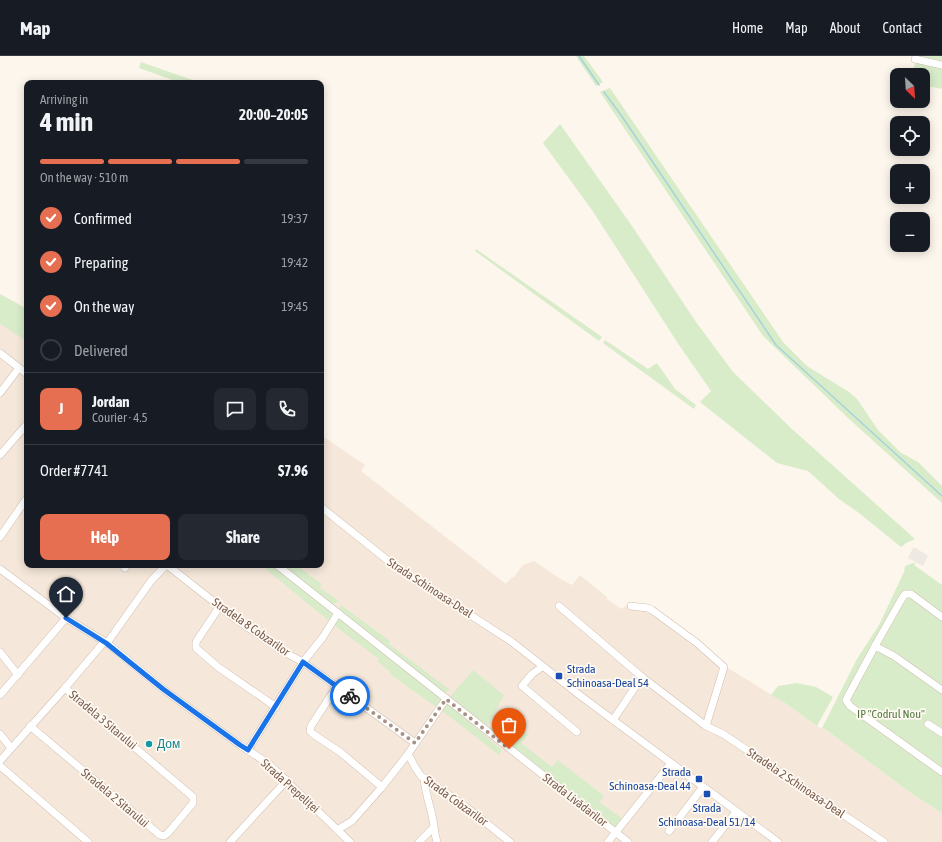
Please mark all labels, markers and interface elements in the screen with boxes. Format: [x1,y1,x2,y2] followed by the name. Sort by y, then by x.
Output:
[20,17,51,39] text: Map
[732,20,763,36] text: Home
[785,20,808,36] text: Map
[830,20,861,36] text: About
[883,20,922,36] text: Contact
[890,68,930,108] north arrow
[890,68,930,252] map controls
[40,92,88,107] text: Arriving in
[239,106,308,123] text: 20:00–20:05
[40,107,93,137] text: 4 min
[890,116,930,156] button: locate
[890,164,930,204] button: +
[40,170,128,185] text: On the way · 510 m
[40,207,62,229] icon: check
[74,210,132,227] text: Confirmed
[281,211,308,226] text: 19:37
[890,212,930,252] button: −
[40,251,62,273] icon: check
[74,254,128,271] text: Preparing
[281,255,308,270] text: 19:42
[40,295,62,317] icon: check
[74,298,135,315] text: On the way
[281,299,308,314] text: 19:45
[74,342,128,359] text: Delivered
[214,388,256,430] button: chat
[266,388,308,430] button: phone
[92,393,130,410] text: Jordan
[59,400,63,417] text: J
[92,410,148,425] text: Courier · 4.5
[40,462,108,479] text: Order #7741
[278,462,308,479] text: $7.96
[40,514,170,560] button: Help
[178,514,308,560] button: Share
[385,555,476,621] street label: Strada Schinoasa-Deal
[49,577,83,618] pin
[55,583,77,605] icon: home
[210,595,293,659] street label: Stradela 8 Cobzarilor
[567,662,649,690] place label: Strada Schinoasa-Deal 54
[554,671,564,681] marker: Strada Schinoasa-Deal 54
[330,676,370,716] courier
[339,685,361,707] icon: bike
[66,688,140,752] street label: Stradela 3 Sitarului
[857,707,925,721] park label: IP "Codrul Nou"
[492,708,526,749] pin
[498,714,520,736] icon: bag
[157,737,180,751] place label: Дом
[144,739,154,749] marker: Дом
[744,745,848,821] street label: Stradela 2 Schinoasa-Deal
[258,756,322,816] street label: Strada Prepeliței
[609,765,691,793] place label: Strada Schinoasa-Deal 44
[78,766,152,830] street label: Stradela 2 Sitarului
[540,771,610,830] street label: Strada Livădarilor
[421,773,491,829] street label: Strada Cobzarilor
[694,774,704,784] marker: Strada Schinoasa-Deal 44
[702,789,712,799] marker: Strada Schinoasa-Deal 51/14
[658,801,756,829] place label: Strada Schinoasa-Deal 51/14

